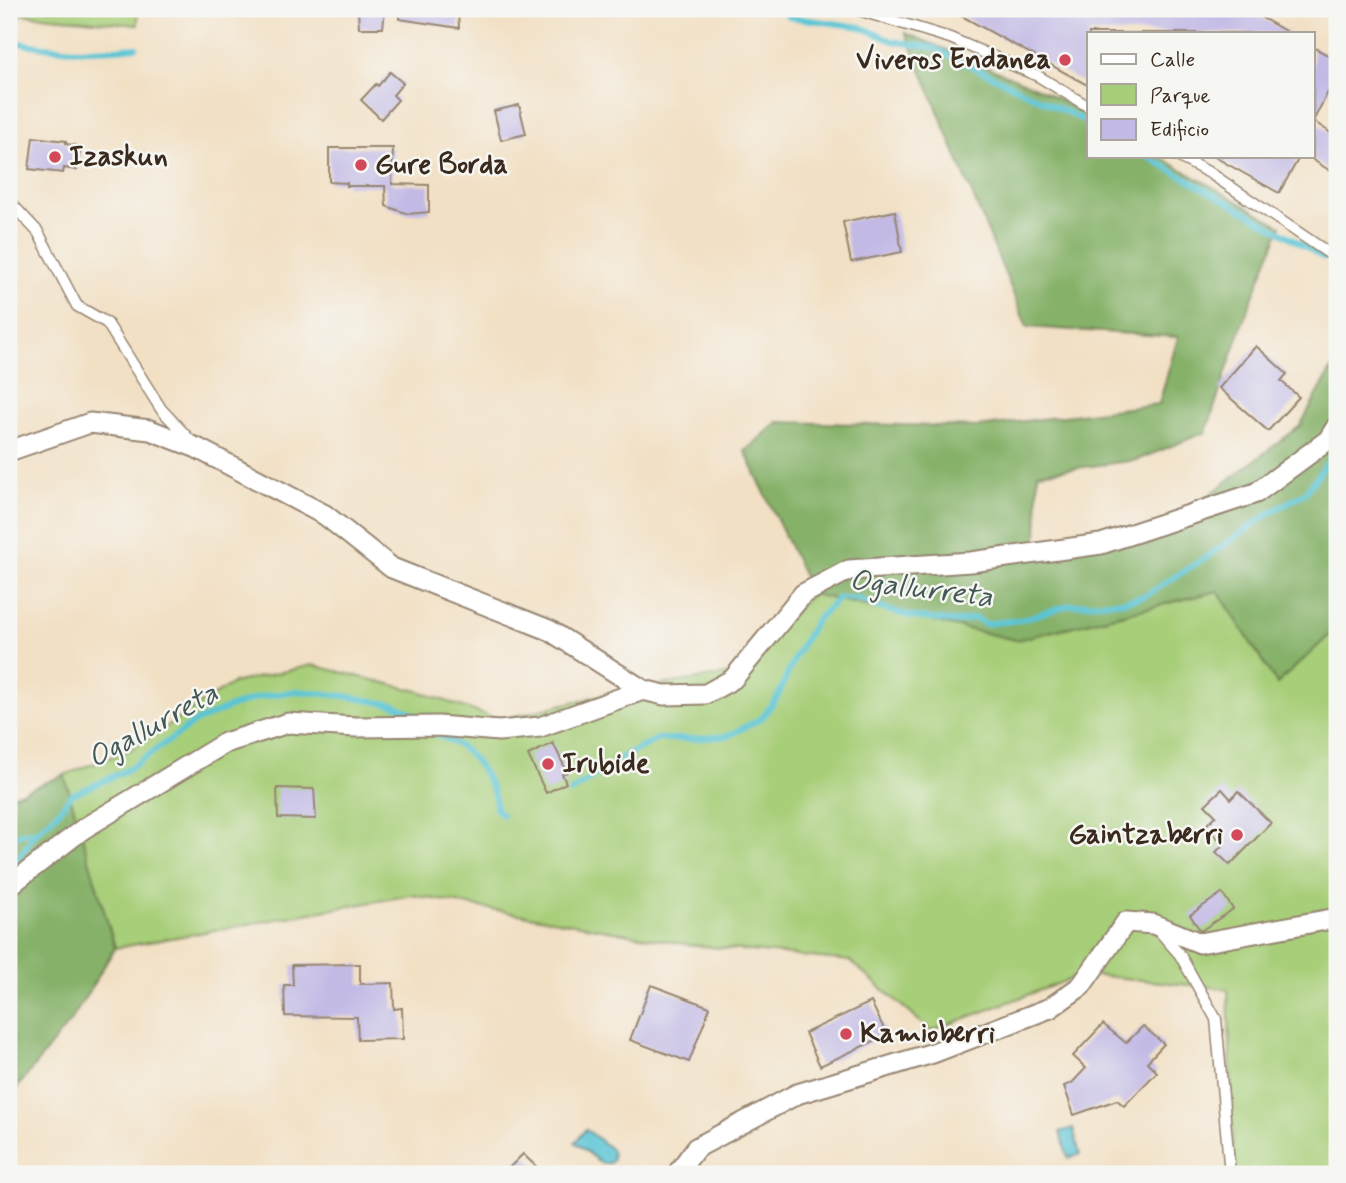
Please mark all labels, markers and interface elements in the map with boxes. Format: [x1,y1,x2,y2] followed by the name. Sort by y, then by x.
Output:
[1087,32,1314,158] legend
[856,42,1051,79] place label: Viveros Endanea
[1150,46,1195,74] text: Calle
[1057,52,1073,68] marker: Viveros Endanea
[1150,82,1211,110] text: Parque
[1150,116,1209,144] text: Edificio
[69,139,168,176] place label: Izaskun
[375,147,508,184] place label: Gure Borda
[47,149,63,165] marker: Izaskun
[353,157,369,173] marker: Gure Borda
[847,561,995,618] water label: Ogallurreta
[81,674,226,779] water label: Ogallurreta
[562,746,650,783] place label: Irubide
[540,756,556,772] marker: Irubide
[1069,817,1223,854] place label: Gaintzaberri
[1229,827,1245,843] marker: Gaintzaberri
[860,1016,995,1053] place label: Kamioberri
[838,1026,854,1042] marker: Kamioberri

